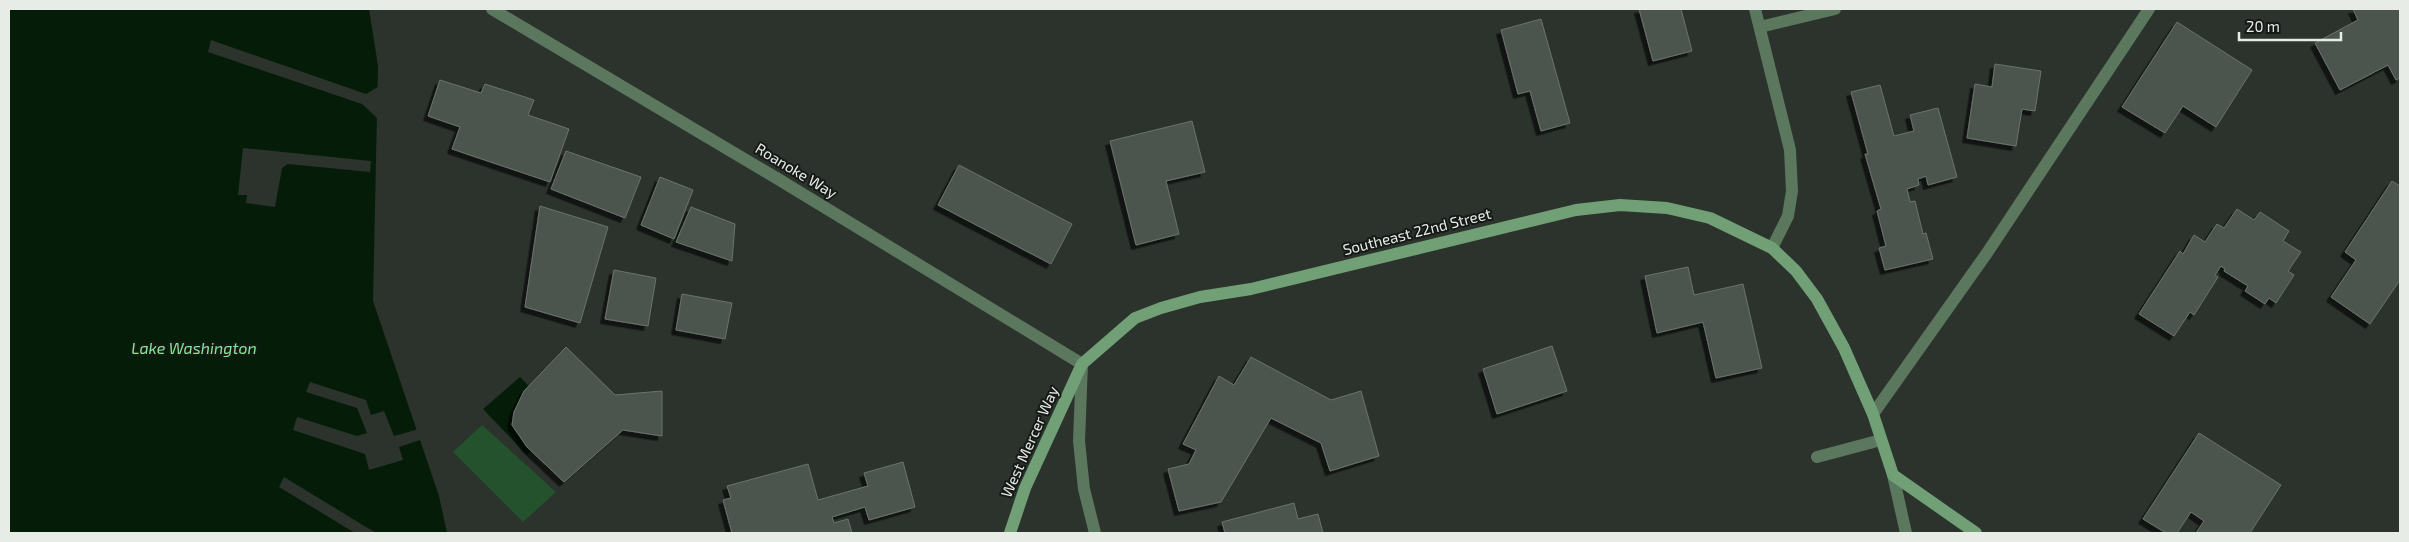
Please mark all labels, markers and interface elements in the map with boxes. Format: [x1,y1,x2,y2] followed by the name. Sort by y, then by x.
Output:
[2239,10,2342,42] scale bar
[2246,17,2280,35] text: 20 m
[752,139,841,202] street label: Roanoke Way
[1341,204,1493,258] street label: Southeast 22nd Street
[131,338,257,357] water label: Lake Washington
[996,383,1062,500] street label: West Mercer Way

